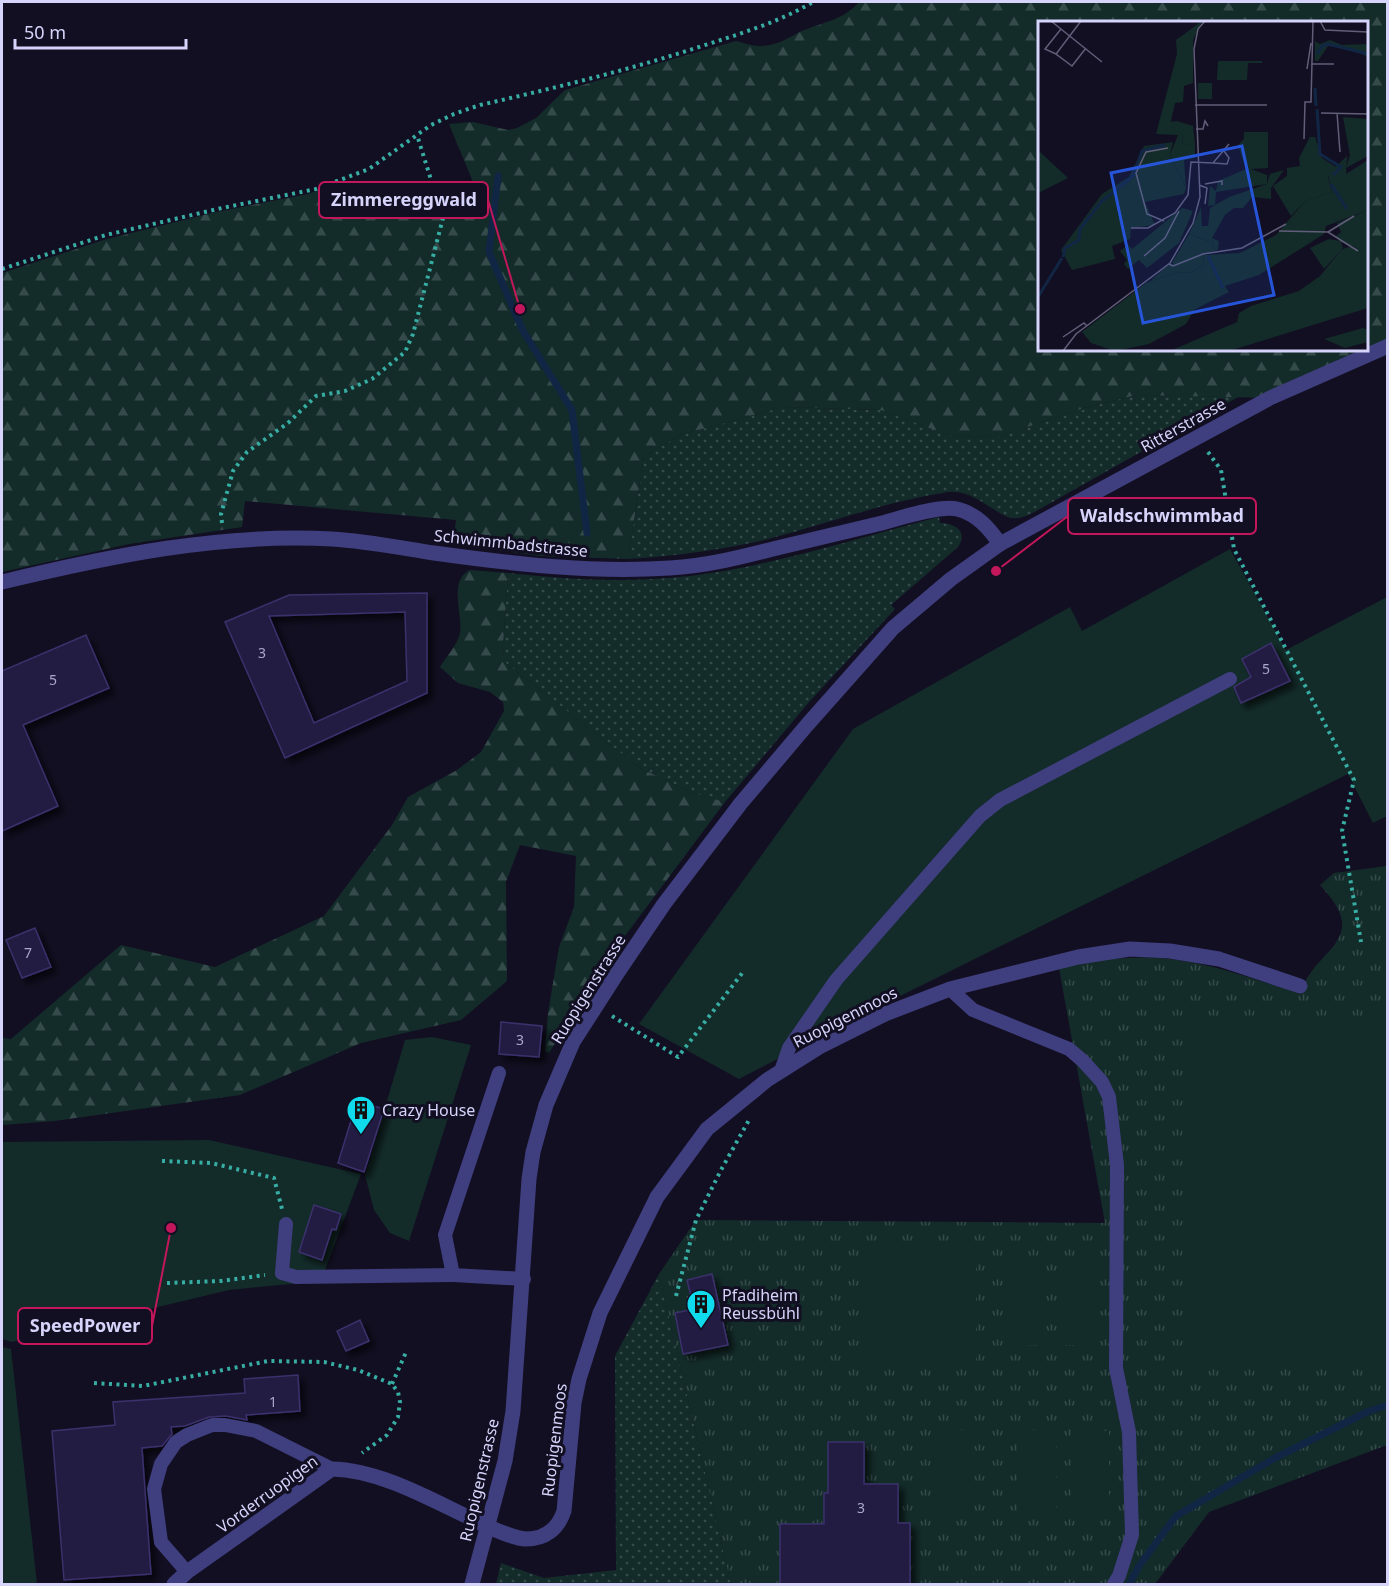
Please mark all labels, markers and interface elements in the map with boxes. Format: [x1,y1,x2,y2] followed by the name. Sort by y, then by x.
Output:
[15,12,186,50] scale bar
[24,20,66,44] text: 50 m
[1038,21,1368,351] inset map
[319,182,488,218] callout: Zimmereggwald
[331,187,477,211] text: Zimmereggwald
[1136,393,1230,457] street label: Ritterstrasse
[1068,498,1256,534] callout: Waldschwimmbad
[1080,503,1244,527] text: Waldschwimmbad
[433,524,589,562] street label: Schwimmbadstrasse
[258,643,266,662] house number: 3
[1262,659,1270,678] house number: 5
[49,670,57,689] house number: 5
[545,930,631,1048] street label: Ruopigenstrasse
[24,943,32,962] house number: 7
[789,981,901,1053] street label: Ruopigenmoos
[516,1030,524,1049] house number: 3
[345,1094,377,1136] building icon: Crazy House
[382,1099,475,1121] place label: Crazy House
[722,1284,800,1324] place label: Pfadiheim Reussbühl
[685,1288,717,1330] building icon: Pfadiheim Reussbühl
[18,1308,152,1344] callout: SpeedPower
[30,1313,140,1337] text: SpeedPower
[536,1382,572,1498] street label: Ruopigenmoos
[269,1392,277,1411] house number: 1
[454,1416,504,1544] street label: Ruopigenstrasse
[212,1450,322,1538] street label: Vorderruopigen
[857,1498,865,1517] house number: 3

